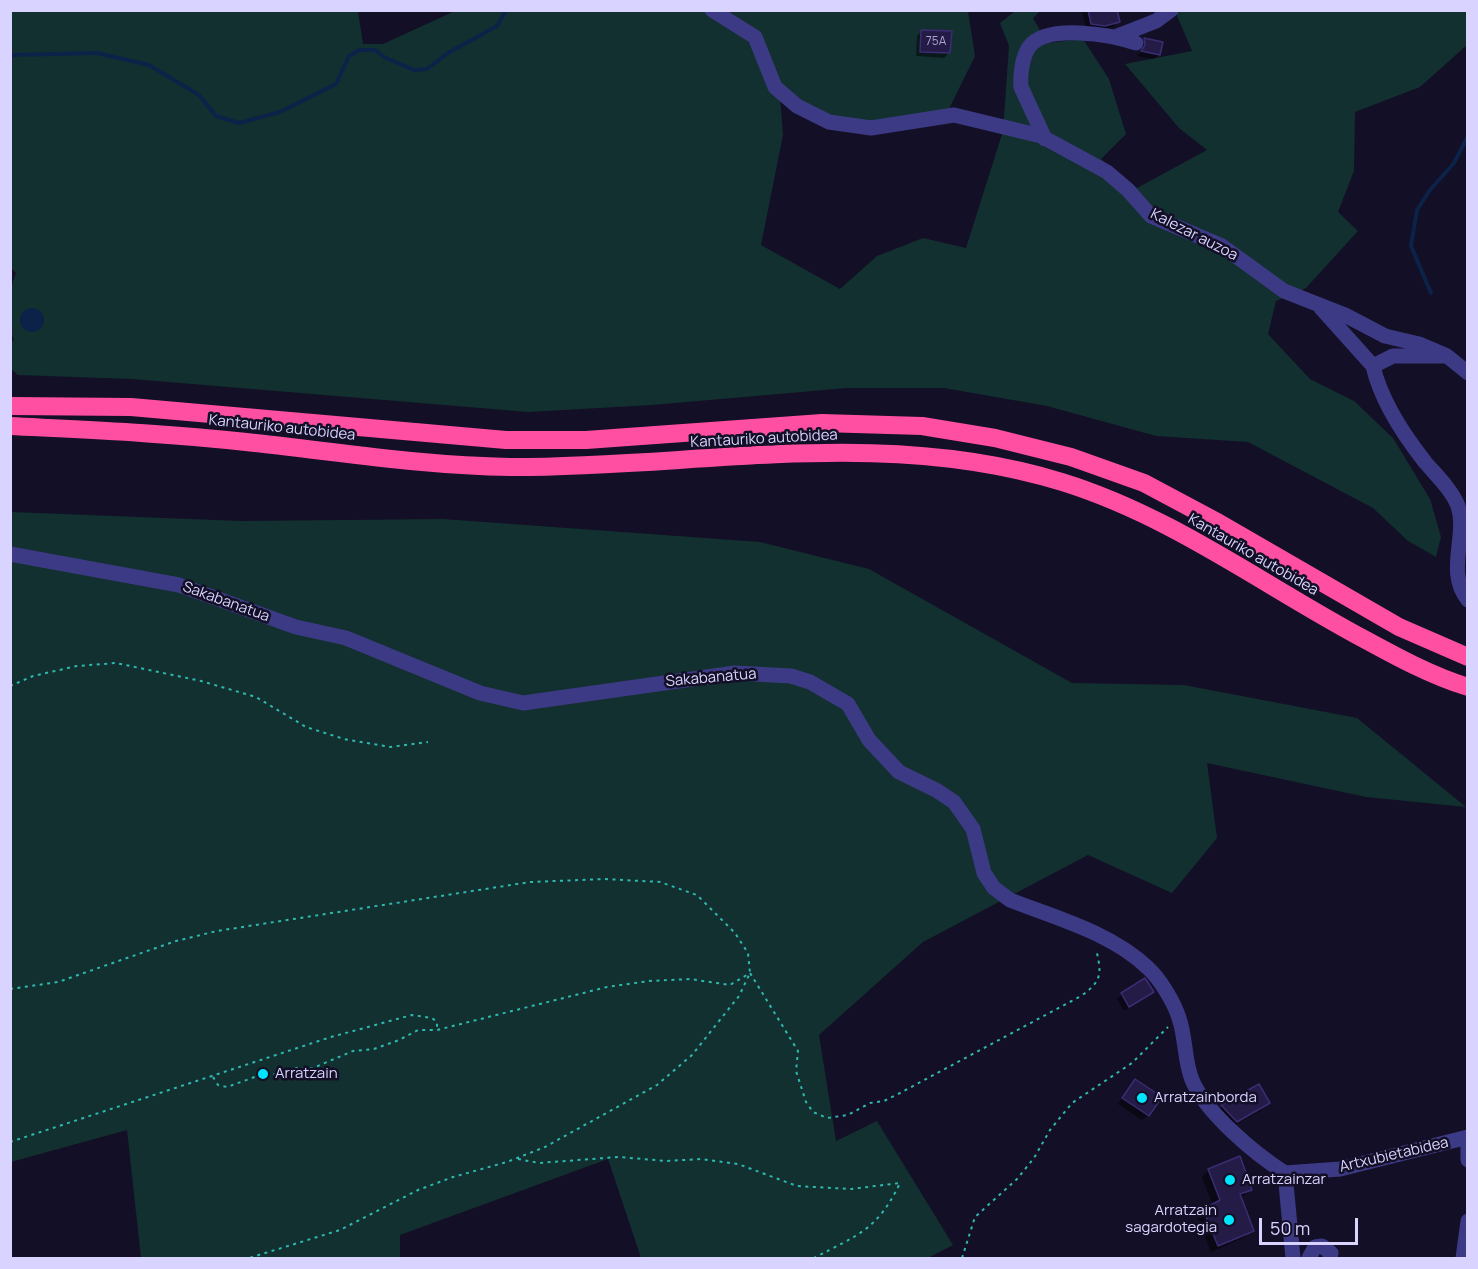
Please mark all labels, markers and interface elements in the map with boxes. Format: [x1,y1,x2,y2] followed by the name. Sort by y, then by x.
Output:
[926,35,946,49] house number: 75A
[1147,205,1241,265] street label: Kalezar auzoa
[208,411,356,445] street label: Kantauriko autobidea
[690,426,838,452] street label: Kantauriko autobidea
[1185,510,1321,600] street label: Kantauriko autobidea
[180,578,272,626] street label: Sakabanatua
[665,665,757,691] street label: Sakabanatua
[275,1065,338,1083] place label: Arratzain
[256,1067,270,1081] marker: Arratzain
[1154,1089,1257,1107] place label: Arratzainborda
[1135,1091,1149,1105] marker: Arratzainborda
[1338,1134,1450,1176] street label: Artxubietabidea
[1242,1171,1326,1189] place label: Arratzainzar
[1223,1173,1237,1187] marker: Arratzainzar
[1125,1202,1217,1237] place label: Arratzain sagardotegia
[1262,1206,1361,1244] scale bar
[1222,1213,1236,1227] marker: Arratzain sagardotegia
[1270,1216,1310,1240] text: 50 m

